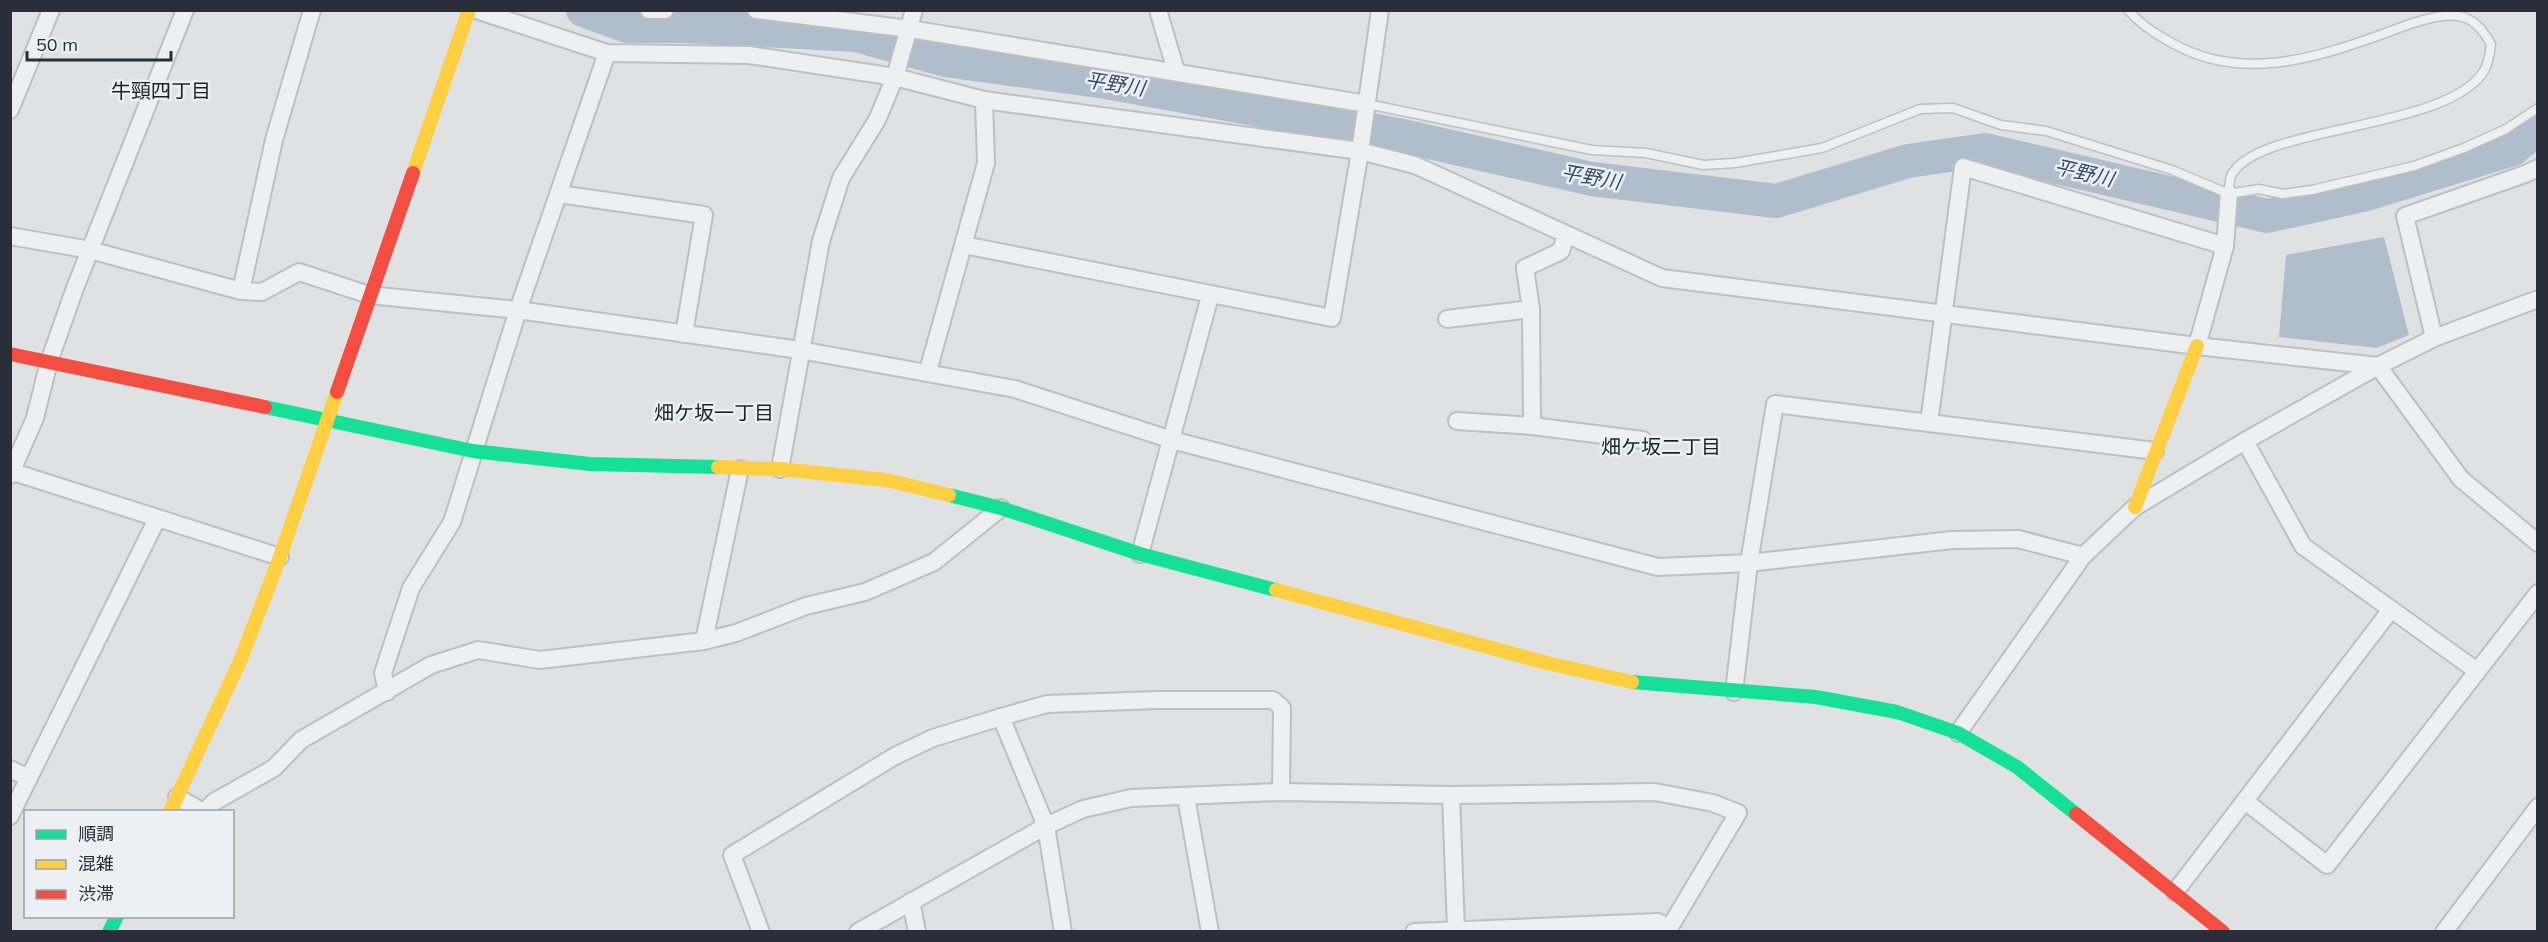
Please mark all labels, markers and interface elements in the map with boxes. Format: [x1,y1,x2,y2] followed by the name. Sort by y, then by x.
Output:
[27,24,171,62] scale bar
[36,33,78,56] text: 50 m
[1083,66,1149,101] water label: 平野川
[111,78,211,103] district label: 牛頸四丁目
[2052,154,2118,192] water label: 平野川
[1559,159,1625,194] water label: 平野川
[654,400,774,425] district label: 畑ケ坂一丁目
[1601,434,1721,459] district label: 畑ケ坂二丁目
[24,810,234,918] legend
[78,822,114,845] text: 順調
[78,852,114,875] text: 混雑
[78,882,114,905] text: 渋滞

